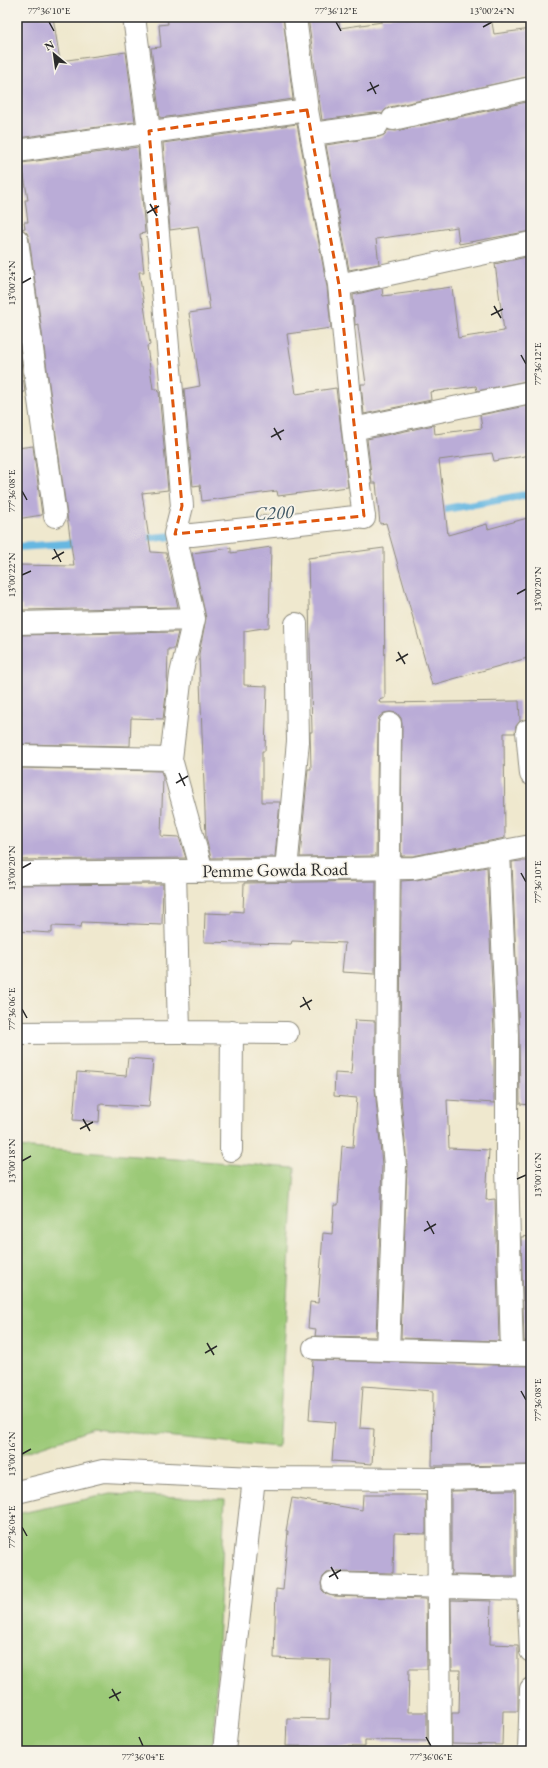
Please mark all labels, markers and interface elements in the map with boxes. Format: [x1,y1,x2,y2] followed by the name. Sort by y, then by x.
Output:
[28,4,71,17] text: 77°36'10"E
[315,4,358,17] text: 77°36'12"E
[470,4,515,17] text: 13°00'24"N
[34,34,74,74] north arrow
[42,37,57,54] text: N
[5,260,18,305] text: 13°00'24"N
[531,342,544,385] text: 77°36'12"E
[5,469,18,512] text: 77°36'08"E
[254,499,295,526] water label: C200
[5,552,18,597] text: 13°00'22"N
[531,566,544,611] text: 13°00'20"N
[5,845,18,890] text: 13°00'20"N
[202,857,349,882] street label: Pemme Gowda Road
[531,860,544,903] text: 77°36'10"E
[5,987,18,1030] text: 77°36'06"E
[5,1138,18,1183] text: 13°00'18"N
[531,1152,544,1197] text: 13°00'16"N
[531,1378,544,1421] text: 77°36'08"E
[5,1431,18,1476] text: 13°00'16"N
[5,1505,18,1548] text: 77°36'04"E
[122,1750,165,1763] text: 77°36'04"E
[410,1750,453,1763] text: 77°36'06"E

